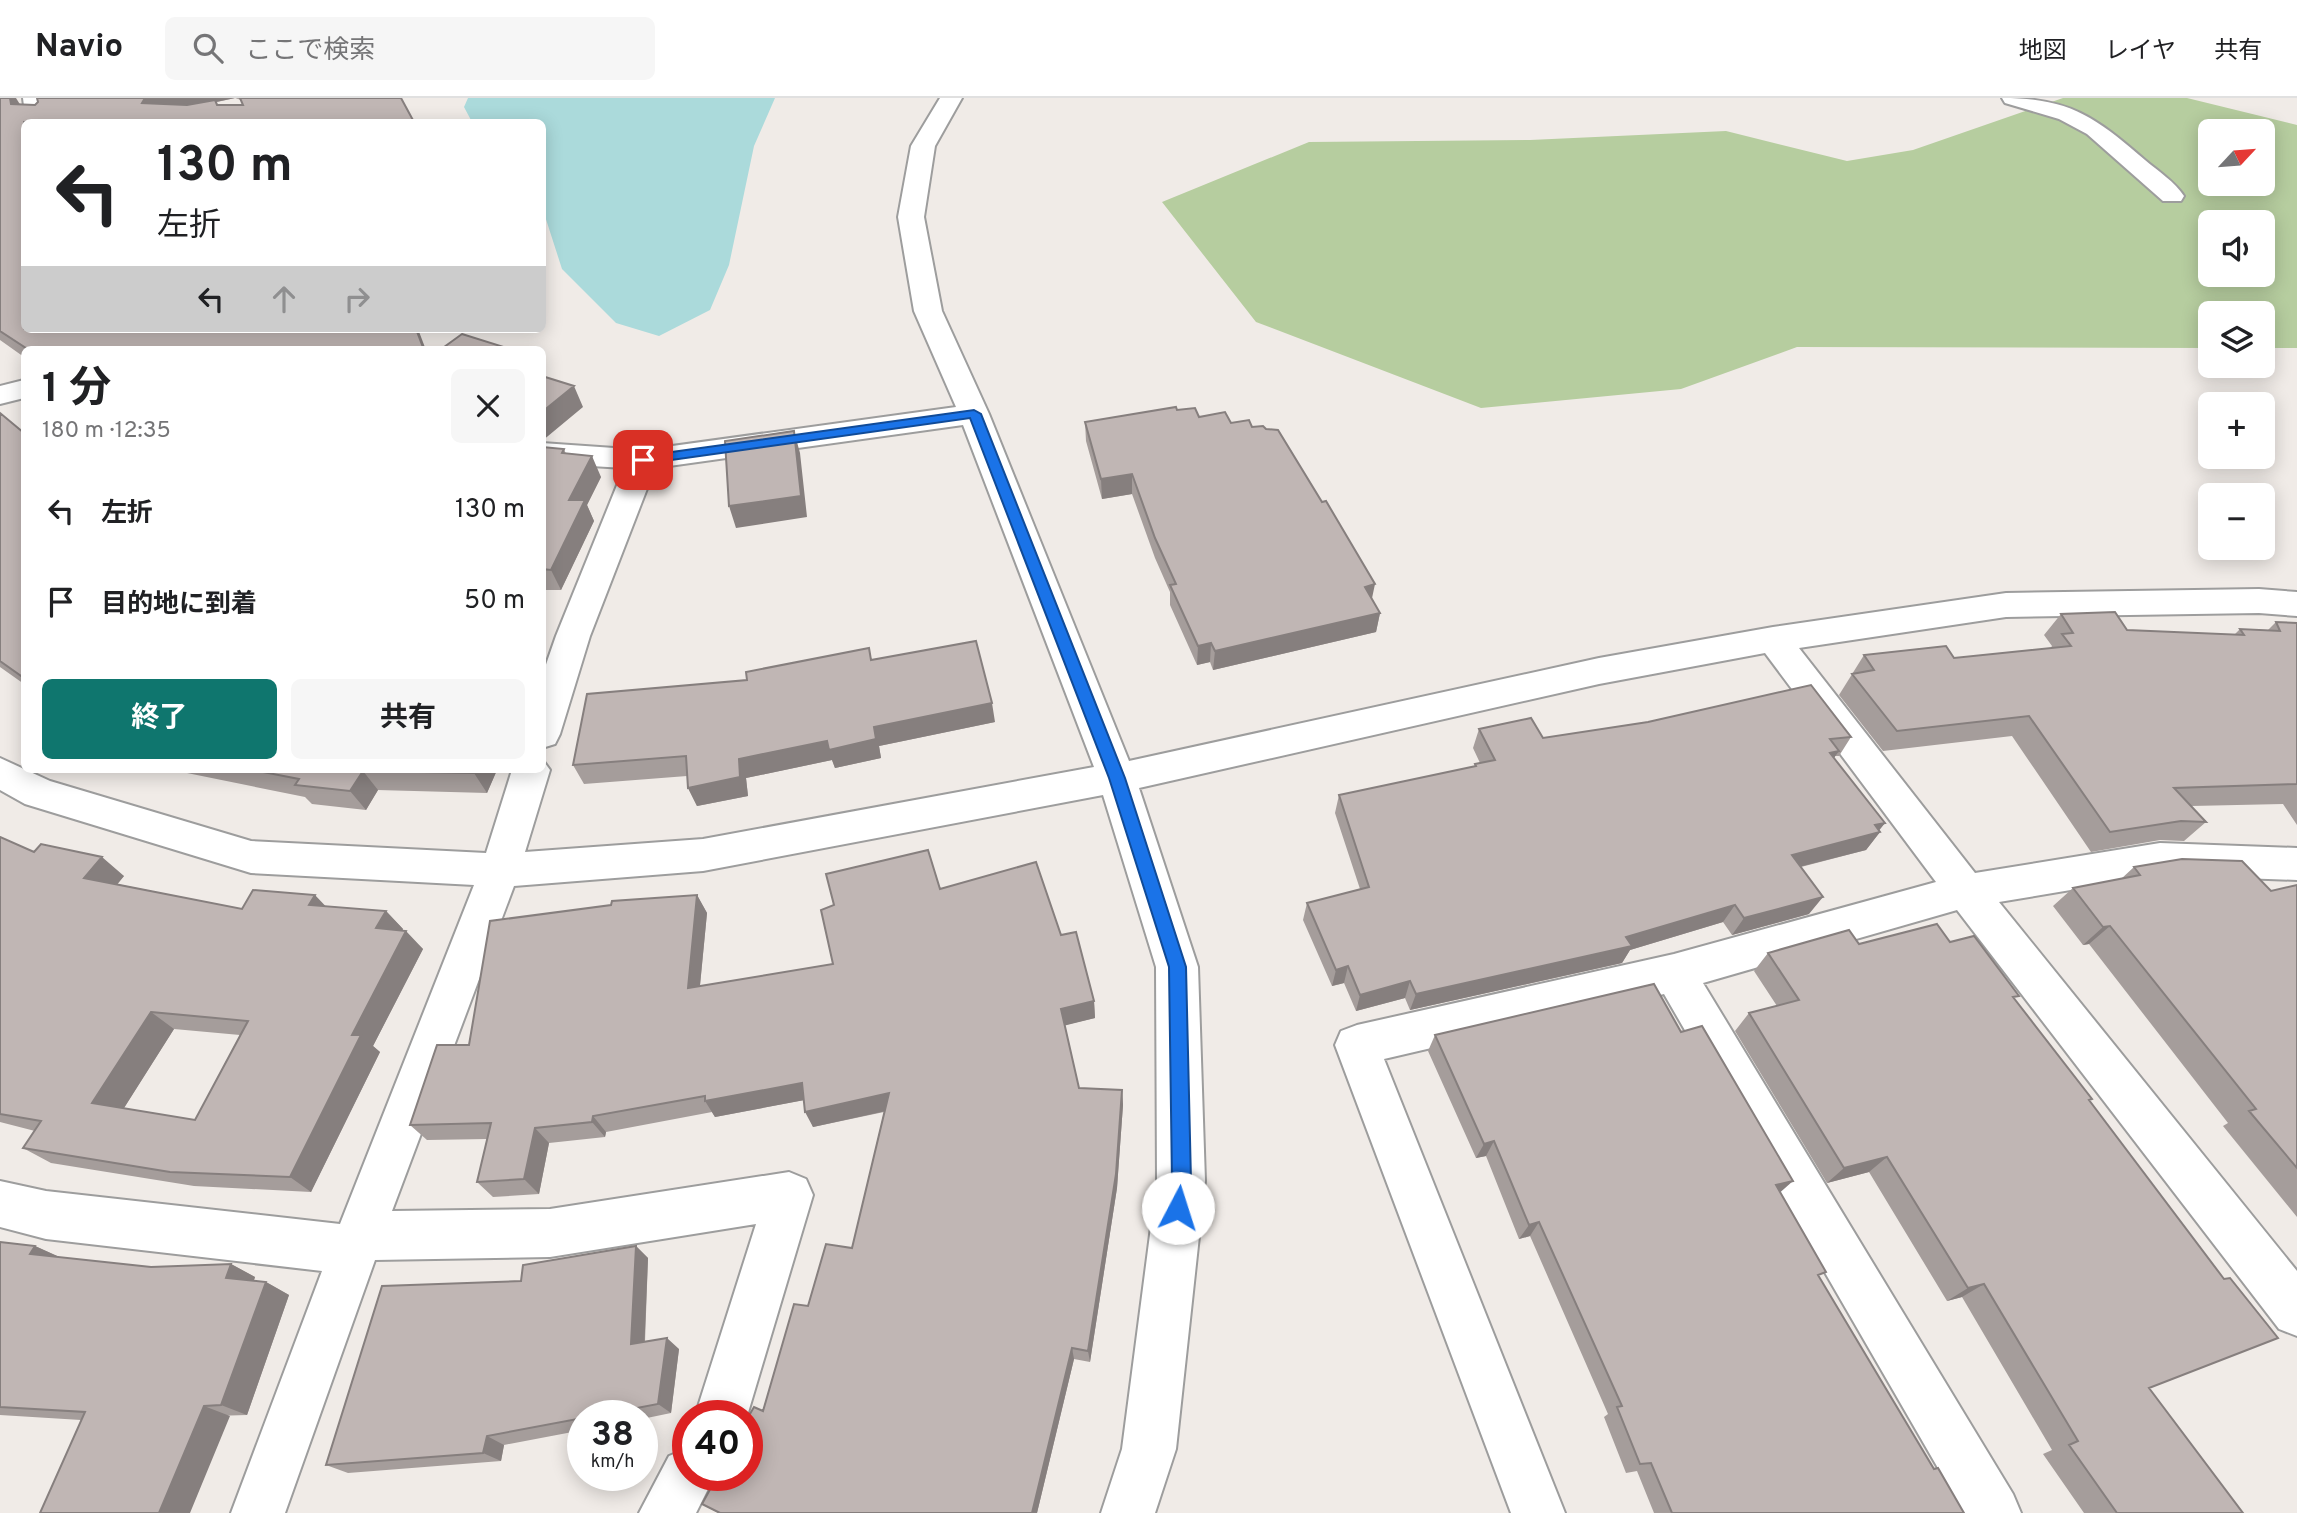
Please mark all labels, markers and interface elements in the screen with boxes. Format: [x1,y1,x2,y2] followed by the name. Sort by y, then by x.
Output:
[165,17,655,80] search box
[35,27,123,69] text: Navio
[189,29,227,67] icon: search
[245,35,375,68] text: ここで検索
[2019,37,2067,67] text: 地図
[2105,37,2176,67] text: レイヤ
[2214,37,2262,67] text: 共有
[2198,119,2275,196] north arrow
[2198,119,2275,560] map controls
[157,137,293,199] text: 130 m
[42,147,133,238] icon: left
[157,207,221,247] text: 左折
[2198,210,2275,287] button: sound
[192,280,230,318] icon: left
[265,280,303,318] icon: ahead
[338,280,376,318] icon: right
[2198,301,2275,378] button: layers
[42,364,111,417] text: 1 分
[451,369,525,443] button: close
[2198,392,2275,469] button: +
[42,417,171,446] text: 180 m · 12:35
[613,430,673,490] pin
[624,441,662,479] icon: arrive
[2198,483,2275,560] button: −
[42,492,80,530] icon: left
[455,494,525,527] text: 130 m
[101,498,153,531] text: 左折
[42,583,80,621] icon: arrive
[464,585,525,618] text: 50 m
[101,589,257,622] text: 目的地に到着
[42,679,277,759] button: 終了
[291,679,525,759] button: 共有
[1141,1171,1215,1245] position arrow
[672,1400,763,1491] speed limit sign: 40
[591,1414,634,1458] text: 38
[591,1451,634,1474] text: km/h

